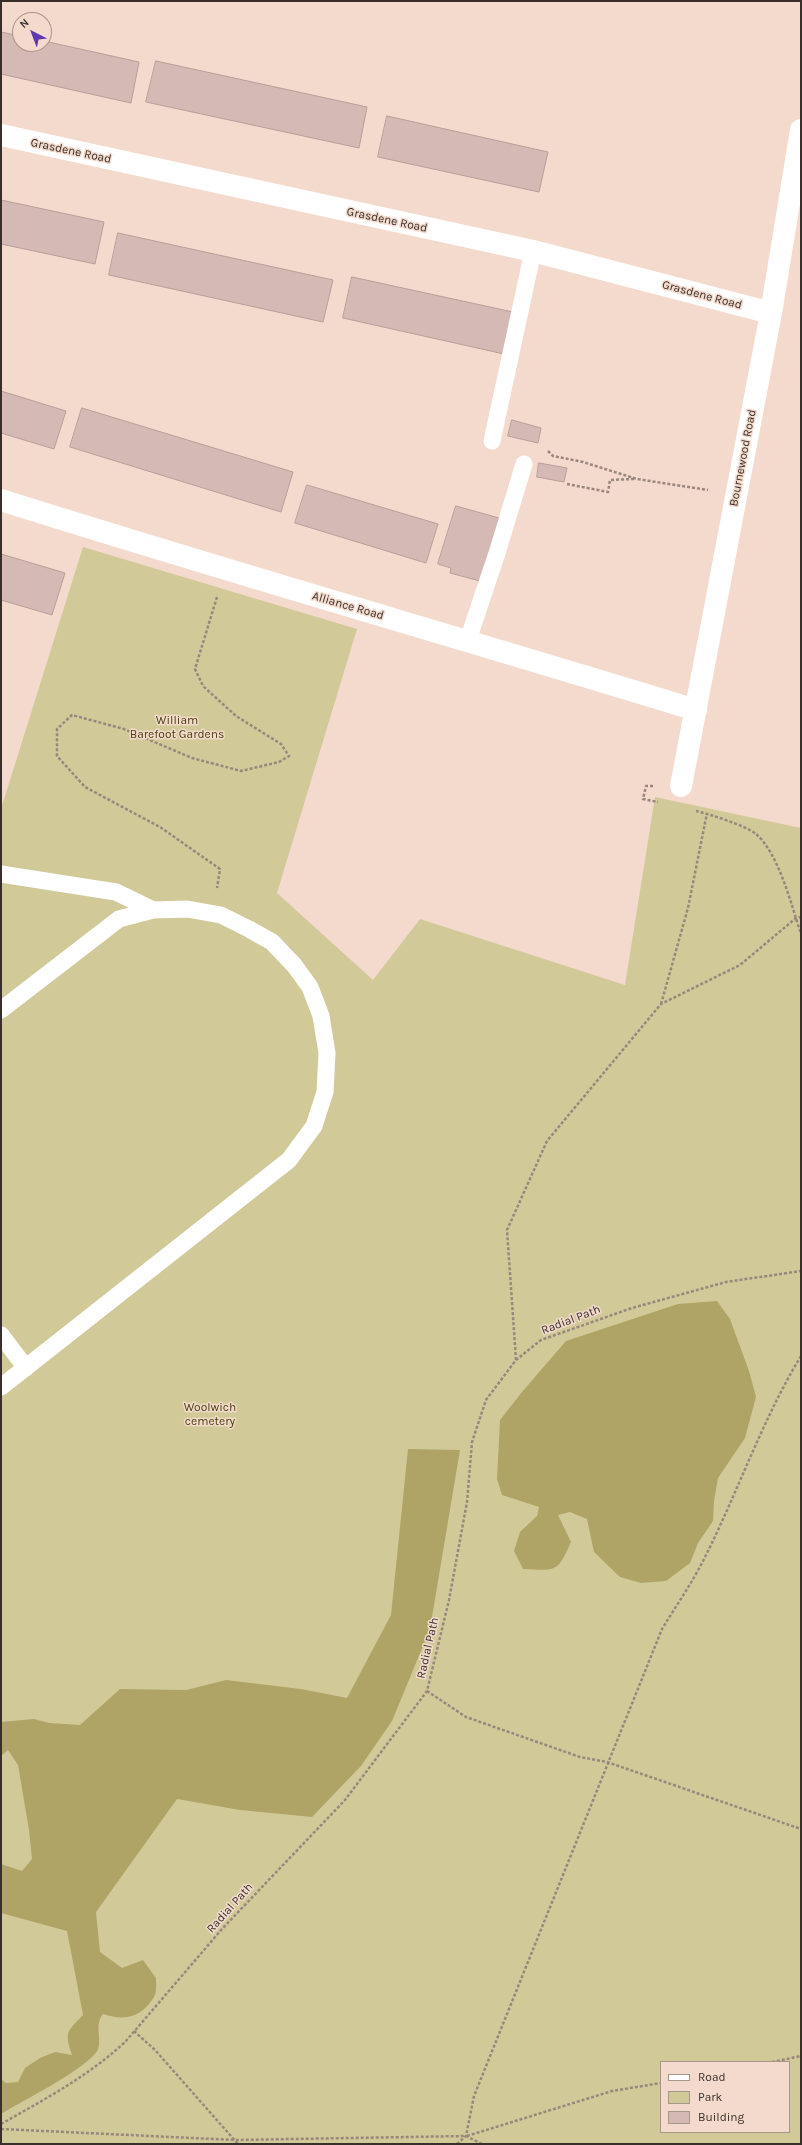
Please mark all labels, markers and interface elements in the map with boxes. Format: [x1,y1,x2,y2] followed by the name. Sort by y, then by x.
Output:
[12,12,52,52] north arrow
[17,16,32,31] text: N
[29,135,113,167] street label: Grasdene Road
[345,204,429,236] street label: Grasdene Road
[660,277,744,313] street label: Grasdene Road
[727,408,759,508] street label: Bournewood Road
[311,589,385,623] street label: Alliance Road
[130,714,224,742] park label: William Barefoot Gardens
[539,1302,603,1338] street label: Radial Path
[184,1401,236,1429] park label: Woolwich cemetery
[414,1616,442,1680] street label: Radial Path
[204,1880,256,1936] street label: Radial Path
[660,2061,790,2133] legend
[698,2070,726,2084] text: Road
[698,2090,722,2104] text: Park
[698,2110,744,2124] text: Building

